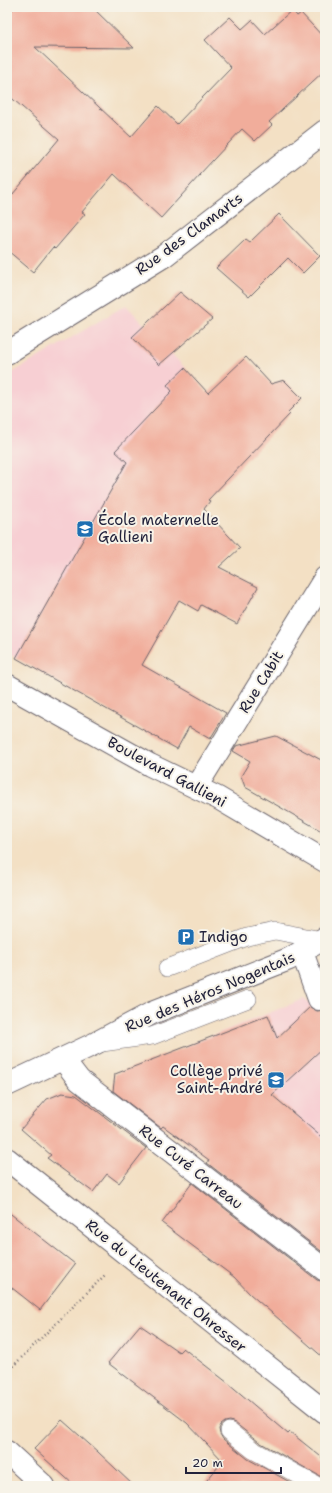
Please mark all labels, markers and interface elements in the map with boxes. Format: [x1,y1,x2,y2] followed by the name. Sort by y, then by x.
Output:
[131,188,247,280] street label: Rue des Clamarts
[98,509,219,547] place label: École maternelle Gallieni
[75,519,95,539] school or university icon: École maternelle Gallieni
[234,647,288,717] street label: Rue Cabit
[104,732,230,812] street label: Boulevard Gallieni
[176,927,196,947] parking icon: Indigo
[199,927,248,947] place label: Indigo
[122,947,298,1037] street label: Rue des Héros Nogentais
[170,1061,263,1098] place label: Collège privé Saint-André
[266,1070,286,1090] school or university icon: Collège privé Saint-André
[135,1120,247,1214] street label: Rue Curé Carreau
[81,1215,251,1357] street label: Rue du Lieutenant Ohresser
[186,1449,281,1475] scale bar
[192,1455,223,1471] text: 20 m

